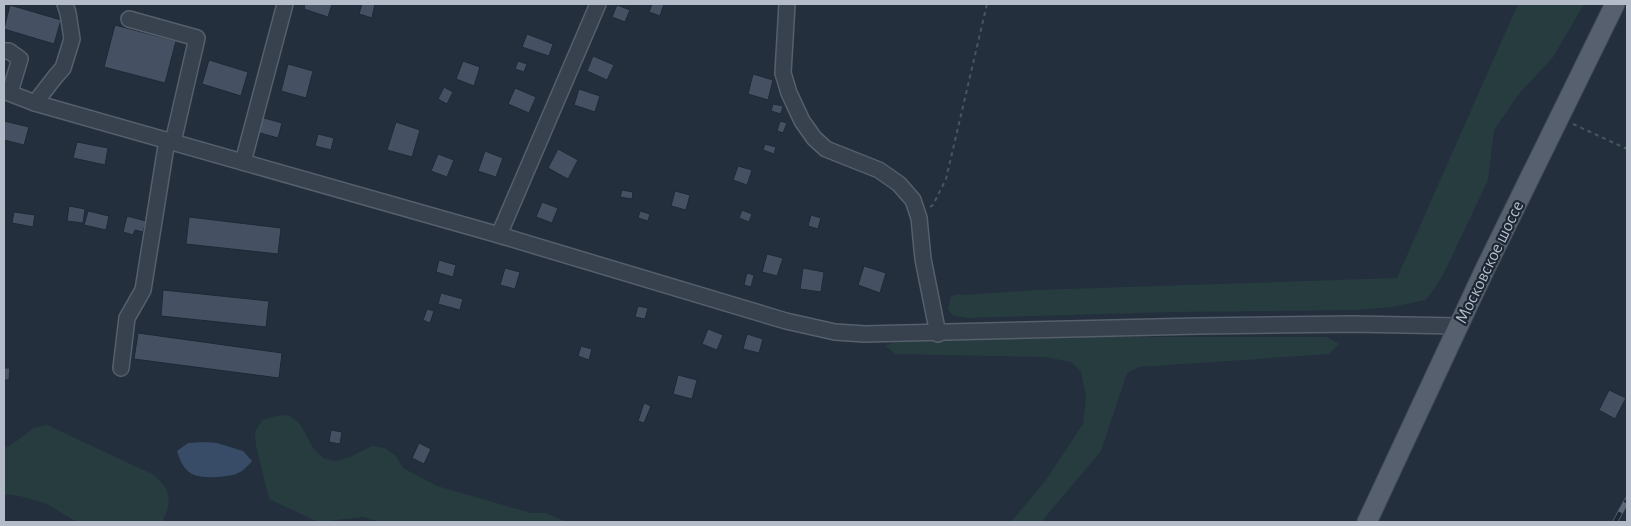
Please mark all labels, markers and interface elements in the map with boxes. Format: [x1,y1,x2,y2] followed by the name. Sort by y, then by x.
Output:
[1452,198,1527,327] street label: Московское шоссе

